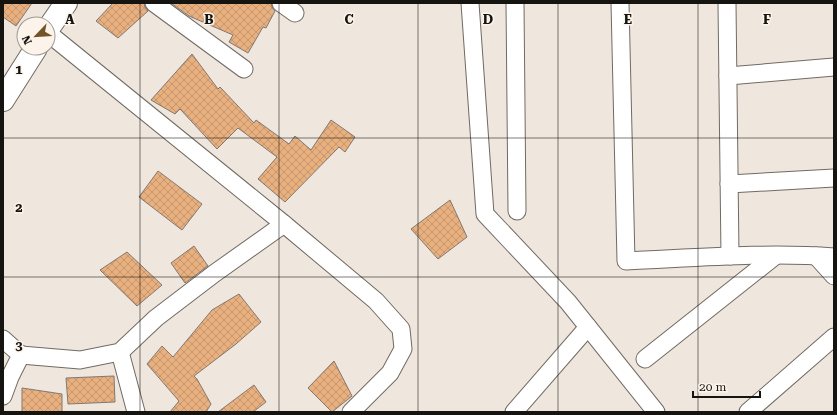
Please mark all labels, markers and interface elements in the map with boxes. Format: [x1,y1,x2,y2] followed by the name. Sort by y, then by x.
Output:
[65,12,75,27] text: A
[204,12,214,27] text: B
[344,12,354,27] text: C
[483,12,493,27] text: D
[624,12,632,27] text: E
[763,12,771,27] text: F
[16,16,56,56] north arrow
[19,33,35,47] text: N
[15,62,23,77] text: 1
[15,200,23,215] text: 2
[15,338,23,353] text: 3
[693,373,760,399] scale bar
[699,380,726,394] text: 20 m

